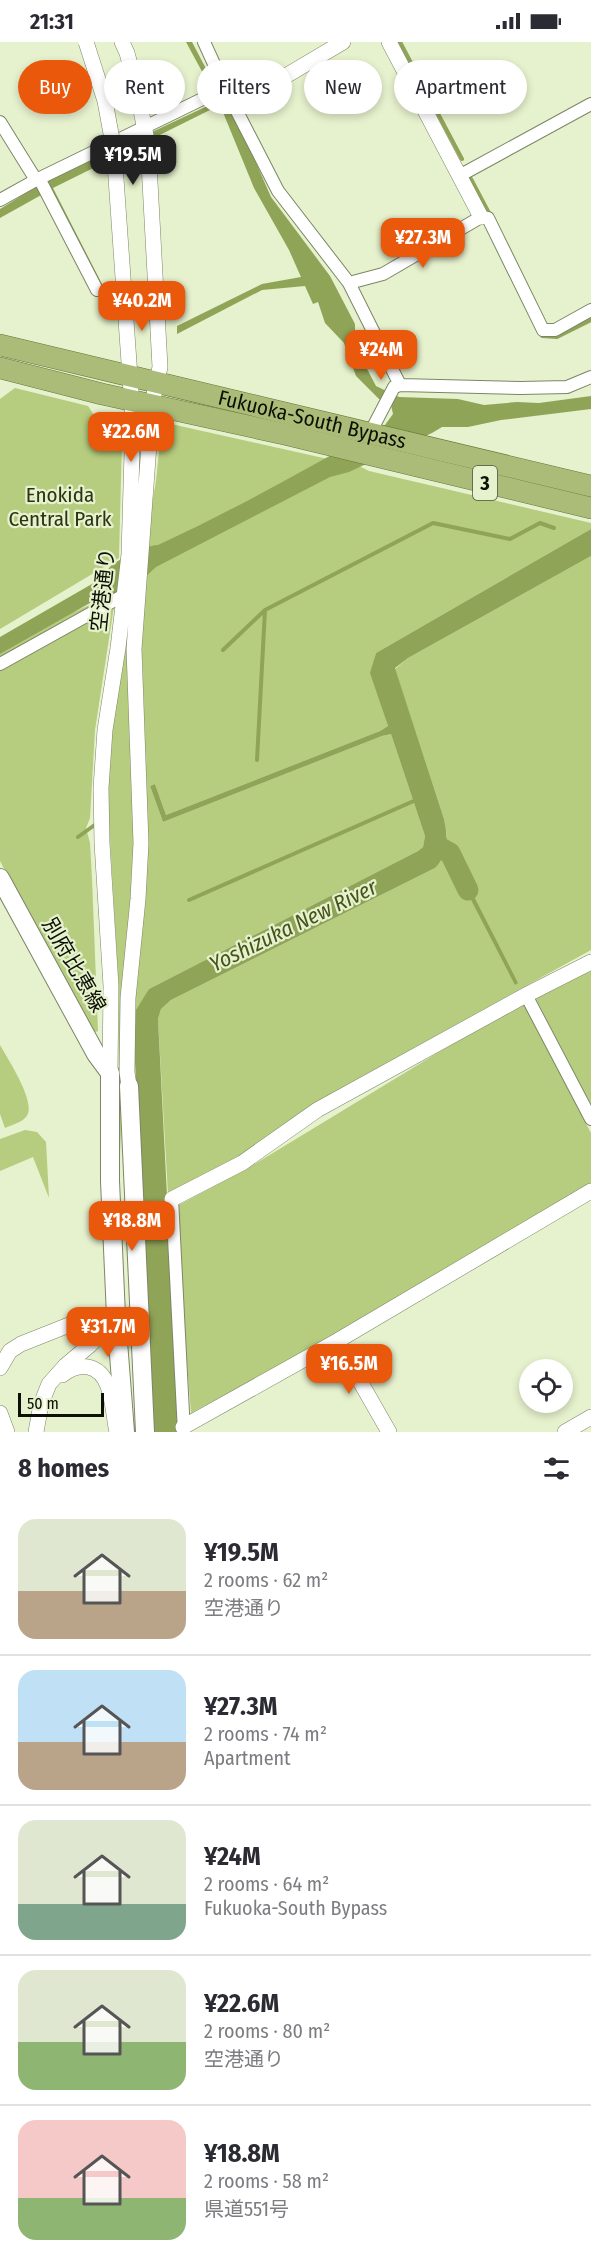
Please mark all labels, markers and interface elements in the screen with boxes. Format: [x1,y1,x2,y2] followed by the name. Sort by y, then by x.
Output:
[30,8,74,35] text: 21:31
[18,60,92,114] chip: Buy
[104,60,185,114] chip: Rent
[197,60,292,114] chip: Filters
[304,60,382,114] chip: New
[394,60,527,114] chip: Apartment
[84,135,182,186] pin: ¥19.5M
[104,142,162,166] text: ¥19.5M
[374,218,472,269] pin: ¥27.3M
[395,225,451,249] text: ¥27.3M
[93,281,191,332] pin: ¥40.2M
[112,288,172,312] text: ¥40.2M
[345,330,417,381] pin: ¥24M
[359,337,403,361] text: ¥24M
[216,384,409,455] street label: Fukuoka-South Bypass
[82,412,180,463] pin: ¥22.6M
[102,419,160,443] text: ¥22.6M
[473,466,497,500] road number: 3
[8,482,112,532] park label: Enokida Central Park
[86,547,120,633] street label: 空港通り
[205,873,383,978] water label: Yoshizuka New River
[36,913,112,1017] street label: 別府比恵線
[83,1201,181,1252] pin: ¥18.8M
[103,1208,161,1232] text: ¥18.8M
[59,1307,157,1358] pin: ¥31.7M
[80,1314,136,1338] text: ¥31.7M
[300,1344,398,1395] pin: ¥16.5M
[320,1351,378,1375] text: ¥16.5M
[519,1359,573,1413] map controls
[519,1359,573,1413] button: locate
[18,1390,104,1418] scale bar
[27,1394,59,1413] text: 50 m
[540,1452,573,1485] icon: filters
[18,1453,109,1484] text: 8 homes
[204,1537,279,1568] text: ¥19.5M
[66,1543,138,1615] icon: home
[204,1568,328,1592] text: 2 rooms · 62 m²
[204,1596,284,1620] text: 空港通り
[204,1691,277,1722] text: ¥27.3M
[66,1694,138,1766] icon: home
[204,1722,327,1746] text: 2 rooms · 74 m²
[204,1746,291,1770] text: Apartment
[204,1841,261,1872] text: ¥24M
[66,1844,138,1916] icon: home
[204,1872,329,1896] text: 2 rooms · 64 m²
[204,1896,387,1920] text: Fukuoka-South Bypass
[204,1988,279,2019] text: ¥22.6M
[66,1994,138,2066] icon: home
[204,2019,330,2043] text: 2 rooms · 80 m²
[204,2047,284,2071] text: 空港通り
[204,2138,280,2169] text: ¥18.8M
[66,2144,138,2216] icon: home
[204,2169,329,2193] text: 2 rooms · 58 m²
[204,2197,289,2221] text: 県道551号

